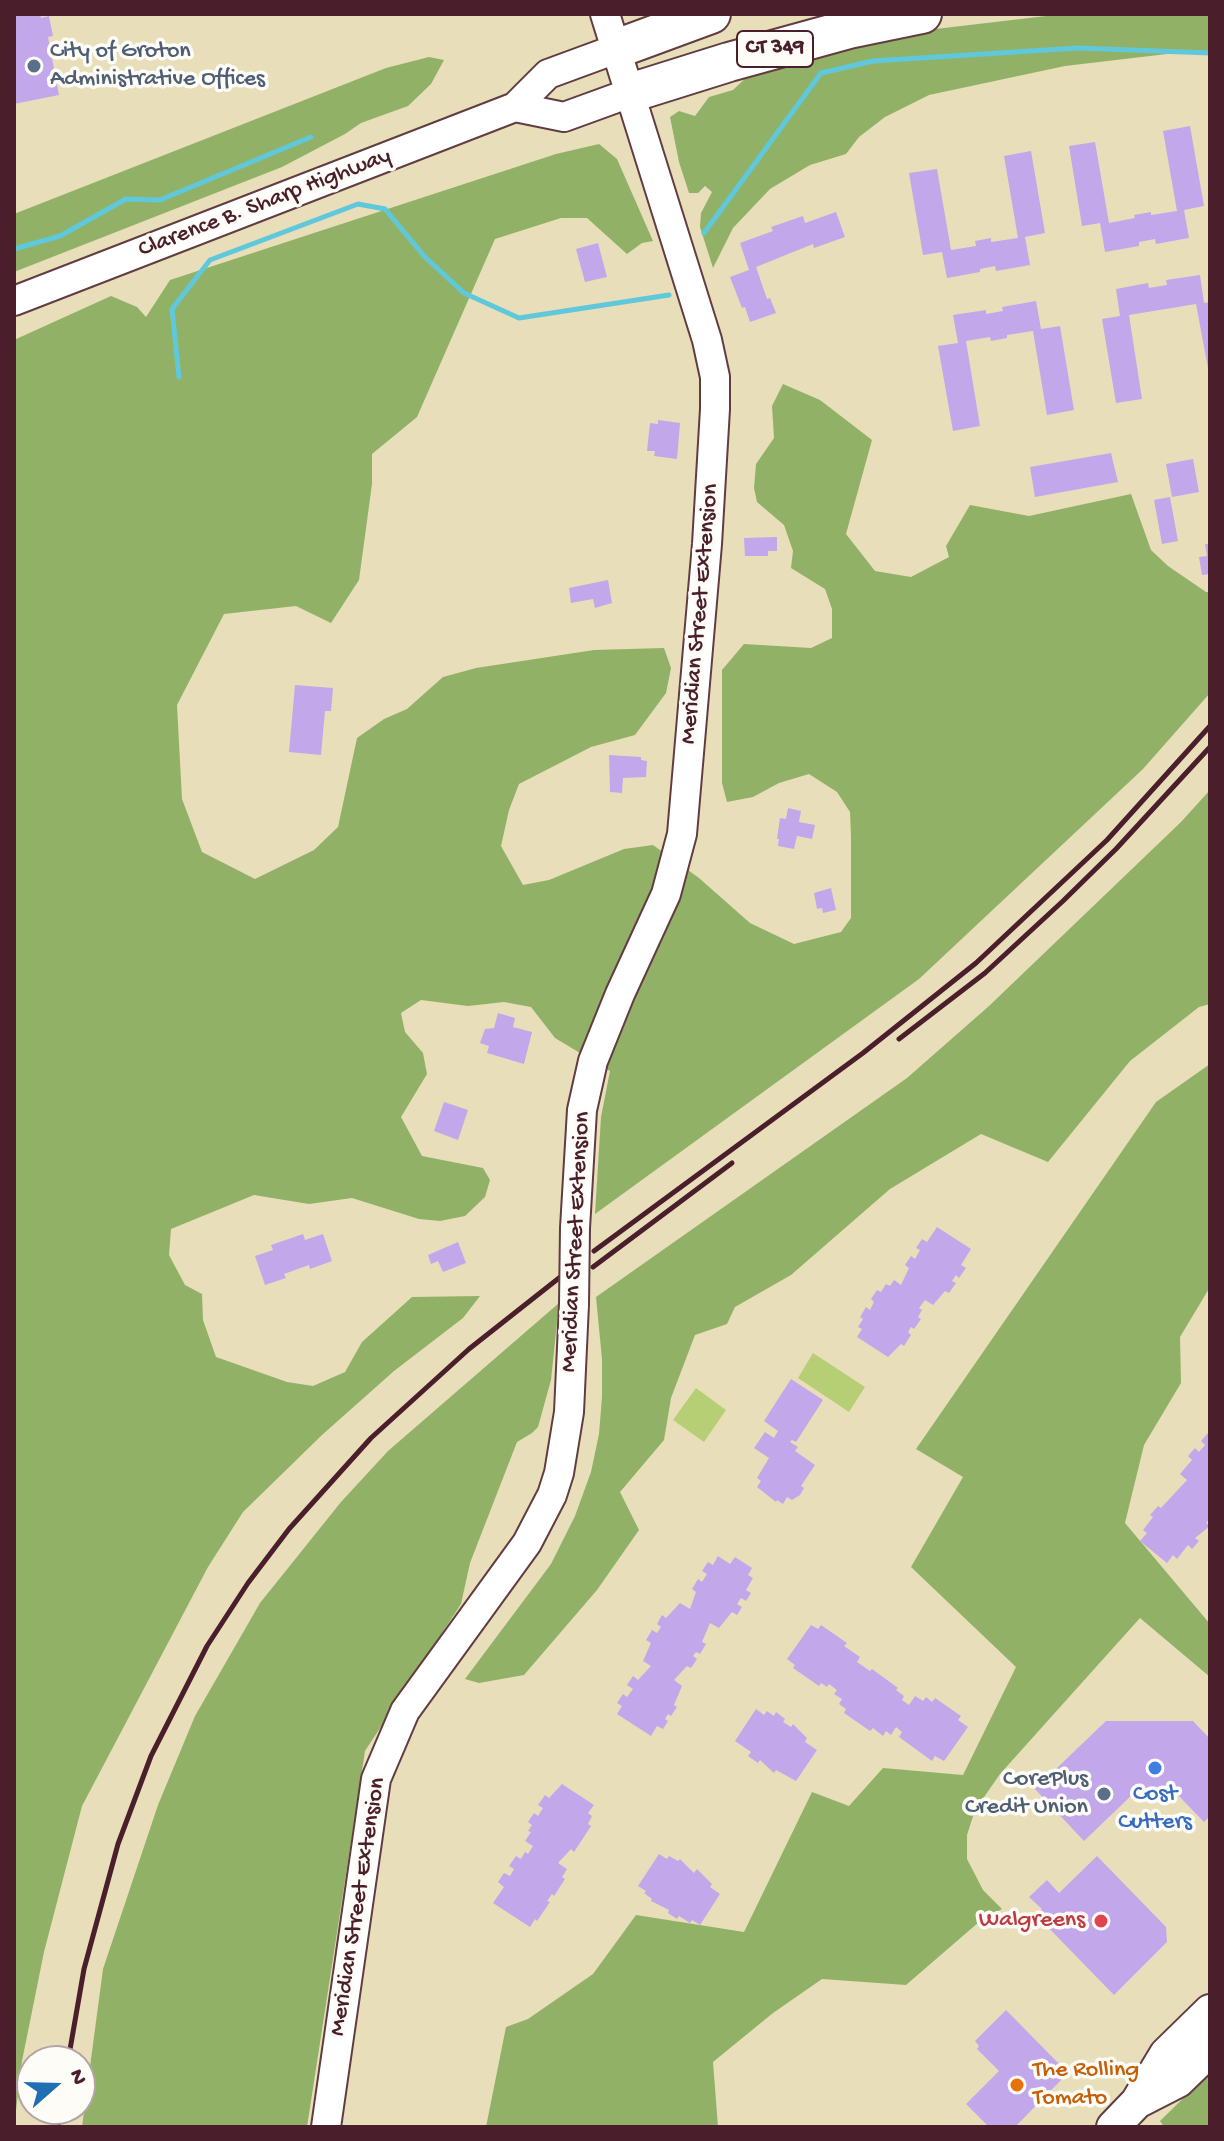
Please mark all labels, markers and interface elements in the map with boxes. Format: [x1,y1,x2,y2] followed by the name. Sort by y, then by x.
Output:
[737,31,813,67] road number: CT 349
[50,38,265,94] place label: City of Groton Administrative Offices
[25,57,43,75] marker: City of Groton Administrative Offices
[135,143,395,265] street label: Clarence B. Sharp Highway
[675,483,727,745] street label: Meridian Street Extension
[556,1111,598,1373] street label: Meridian Street Extension
[1146,1759,1164,1777] marker: Cost Cutters
[965,1766,1088,1822] place label: CorePlus Credit Union
[324,1776,394,2038] street label: Meridian Street Extension
[1118,1781,1192,1837] place label: Cost Cutters
[1095,1785,1113,1803] marker: CorePlus Credit Union
[979,1907,1085,1935] place label: Walgreens
[1092,1912,1110,1930] marker: Walgreens
[16,2045,96,2125] north arrow
[1033,2057,1139,2113] place label: The Rolling Tomato
[62,2066,91,2089] text: N
[1008,2076,1026,2094] marker: The Rolling Tomato

